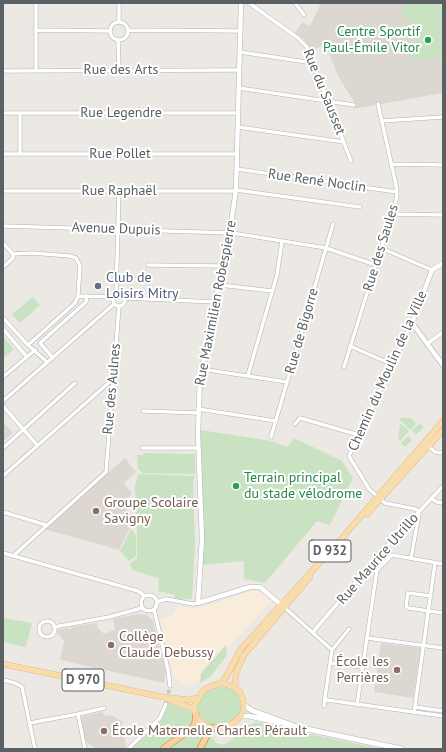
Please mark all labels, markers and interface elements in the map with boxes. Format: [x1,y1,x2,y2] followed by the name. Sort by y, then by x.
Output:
[323,24,420,56] place label: Centre Sportif Paul-Émile Vitor
[423,35,433,45] marker: Centre Sportif Paul-Émile Vitor
[299,47,349,137] street label: Rue du Sausset
[84,62,158,78] street label: Rue des Arts
[80,105,162,121] street label: Rue Legendre
[89,146,151,162] street label: Rue Pollet
[267,166,367,196] street label: Rue René Noclin
[81,183,157,199] street label: Rue Raphaël
[360,203,402,293] street label: Rue des Saules
[71,219,161,239] street label: Avenue Dupuis
[192,219,240,387] street label: Rue Maximilien Robespierre
[106,270,179,302] place label: Club de Loisirs Mitry
[93,281,103,291] marker: Club de Loisirs Mitry
[282,286,322,376] street label: Rue de Bigorre
[345,288,431,454] street label: Chemin du Moulin de la Ville
[100,343,124,435] street label: Rue des Aulnes
[244,470,362,502] place label: Terrain principal du stade vélodrome
[231,481,241,491] marker: Terrain principal du stade vélodrome
[104,495,198,528] place label: Groupe Scolaire Savigny
[91,506,101,516] marker: Groupe Scolaire Savigny
[334,510,422,608] street label: Rue Maurice Utrillo
[309,540,351,562] road number: D 932
[119,629,214,662] place label: Collège Claude Debussy
[106,640,116,650] marker: Collège Claude Debussy
[336,654,389,686] place label: École les Perrières
[392,665,402,675] marker: École les Perrières
[62,669,104,691] road number: D 970
[112,723,307,739] place label: École Maternelle Charles Pérault
[99,726,109,736] marker: École Maternelle Charles Pérault

